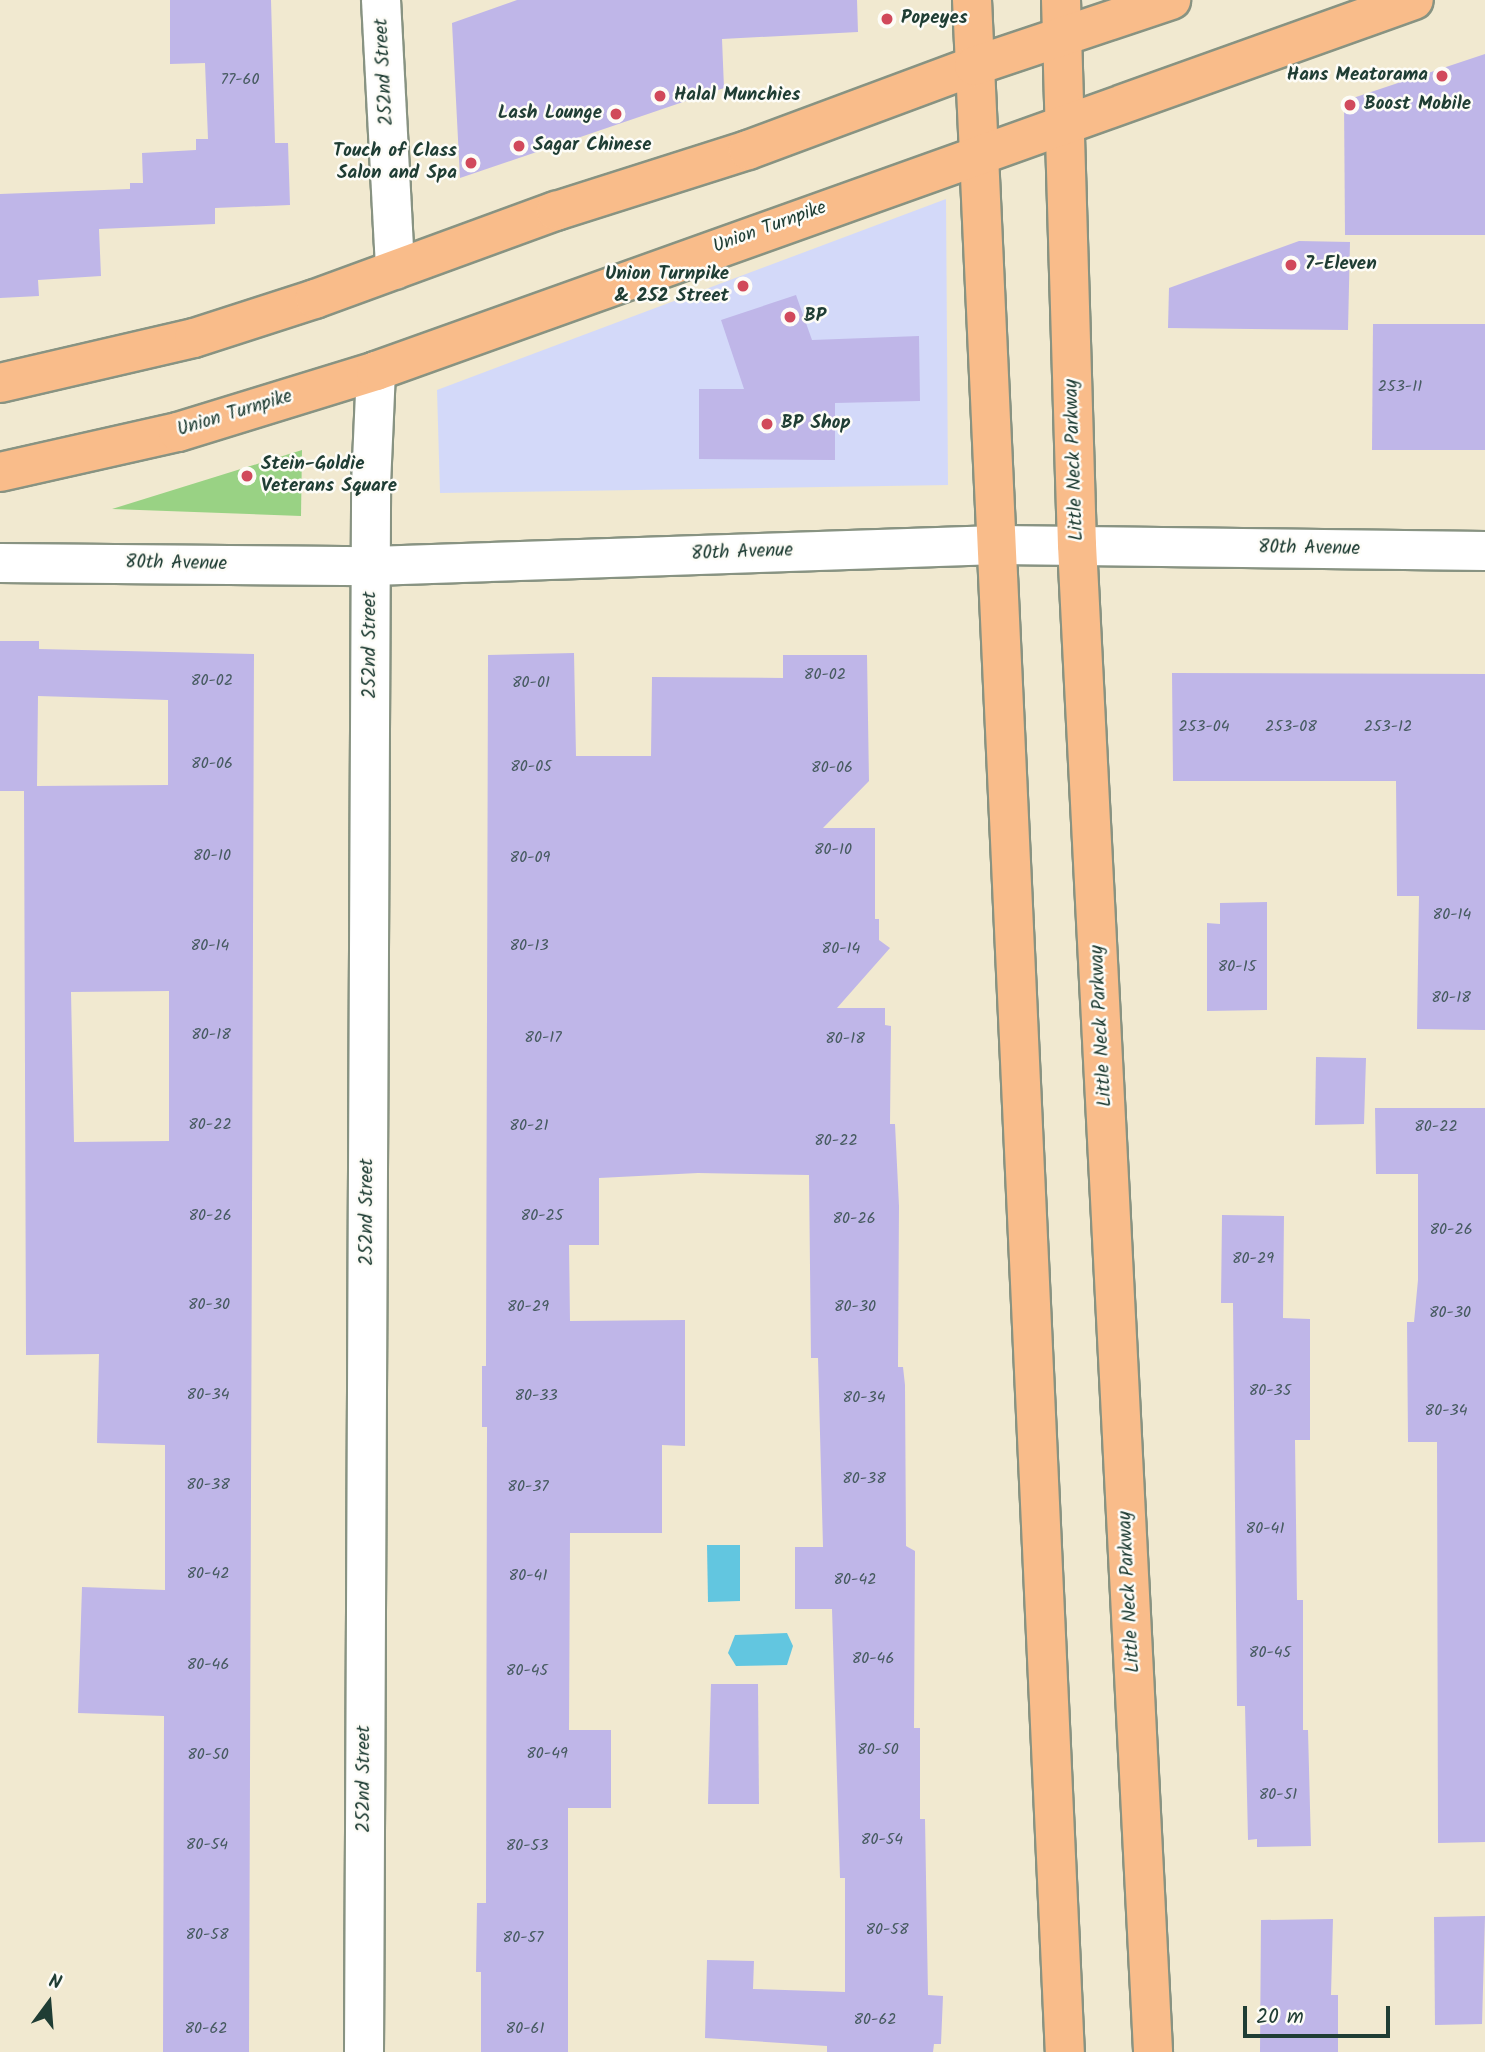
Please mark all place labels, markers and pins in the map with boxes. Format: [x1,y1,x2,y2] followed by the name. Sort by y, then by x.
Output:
[901,8,968,30] place label: Popeyes
[879,11,895,27] marker: Popeyes
[1287,65,1428,87] place label: Hans Meatorama
[1434,68,1450,84] marker: Hans Meatorama
[674,85,800,107] place label: Halal Munchies
[652,88,668,104] marker: Halal Munchies
[1364,94,1471,116] place label: Boost Mobile
[1342,97,1358,113] marker: Boost Mobile
[498,103,602,125] place label: Lash Lounge
[608,106,624,122] marker: Lash Lounge
[533,135,652,157] place label: Sagar Chinese
[511,138,527,154] marker: Sagar Chinese
[333,141,457,185] place label: Touch of Class Salon and Spa
[463,155,479,171] marker: Touch of Class Salon and Spa
[1305,254,1377,276] place label: 7-Eleven
[1283,257,1299,273] marker: 7-Eleven
[605,264,729,308] place label: Union Turnpike & 252 Street
[735,278,751,294] marker: Union Turnpike & 252 Street
[804,306,826,328] place label: BP
[782,309,798,325] marker: BP
[781,413,851,435] place label: BP Shop
[759,416,775,432] marker: BP Shop
[261,454,397,498] place label: Stein-Goldie Veterans Square
[239,468,255,484] marker: Stein-Goldie Veterans Square

